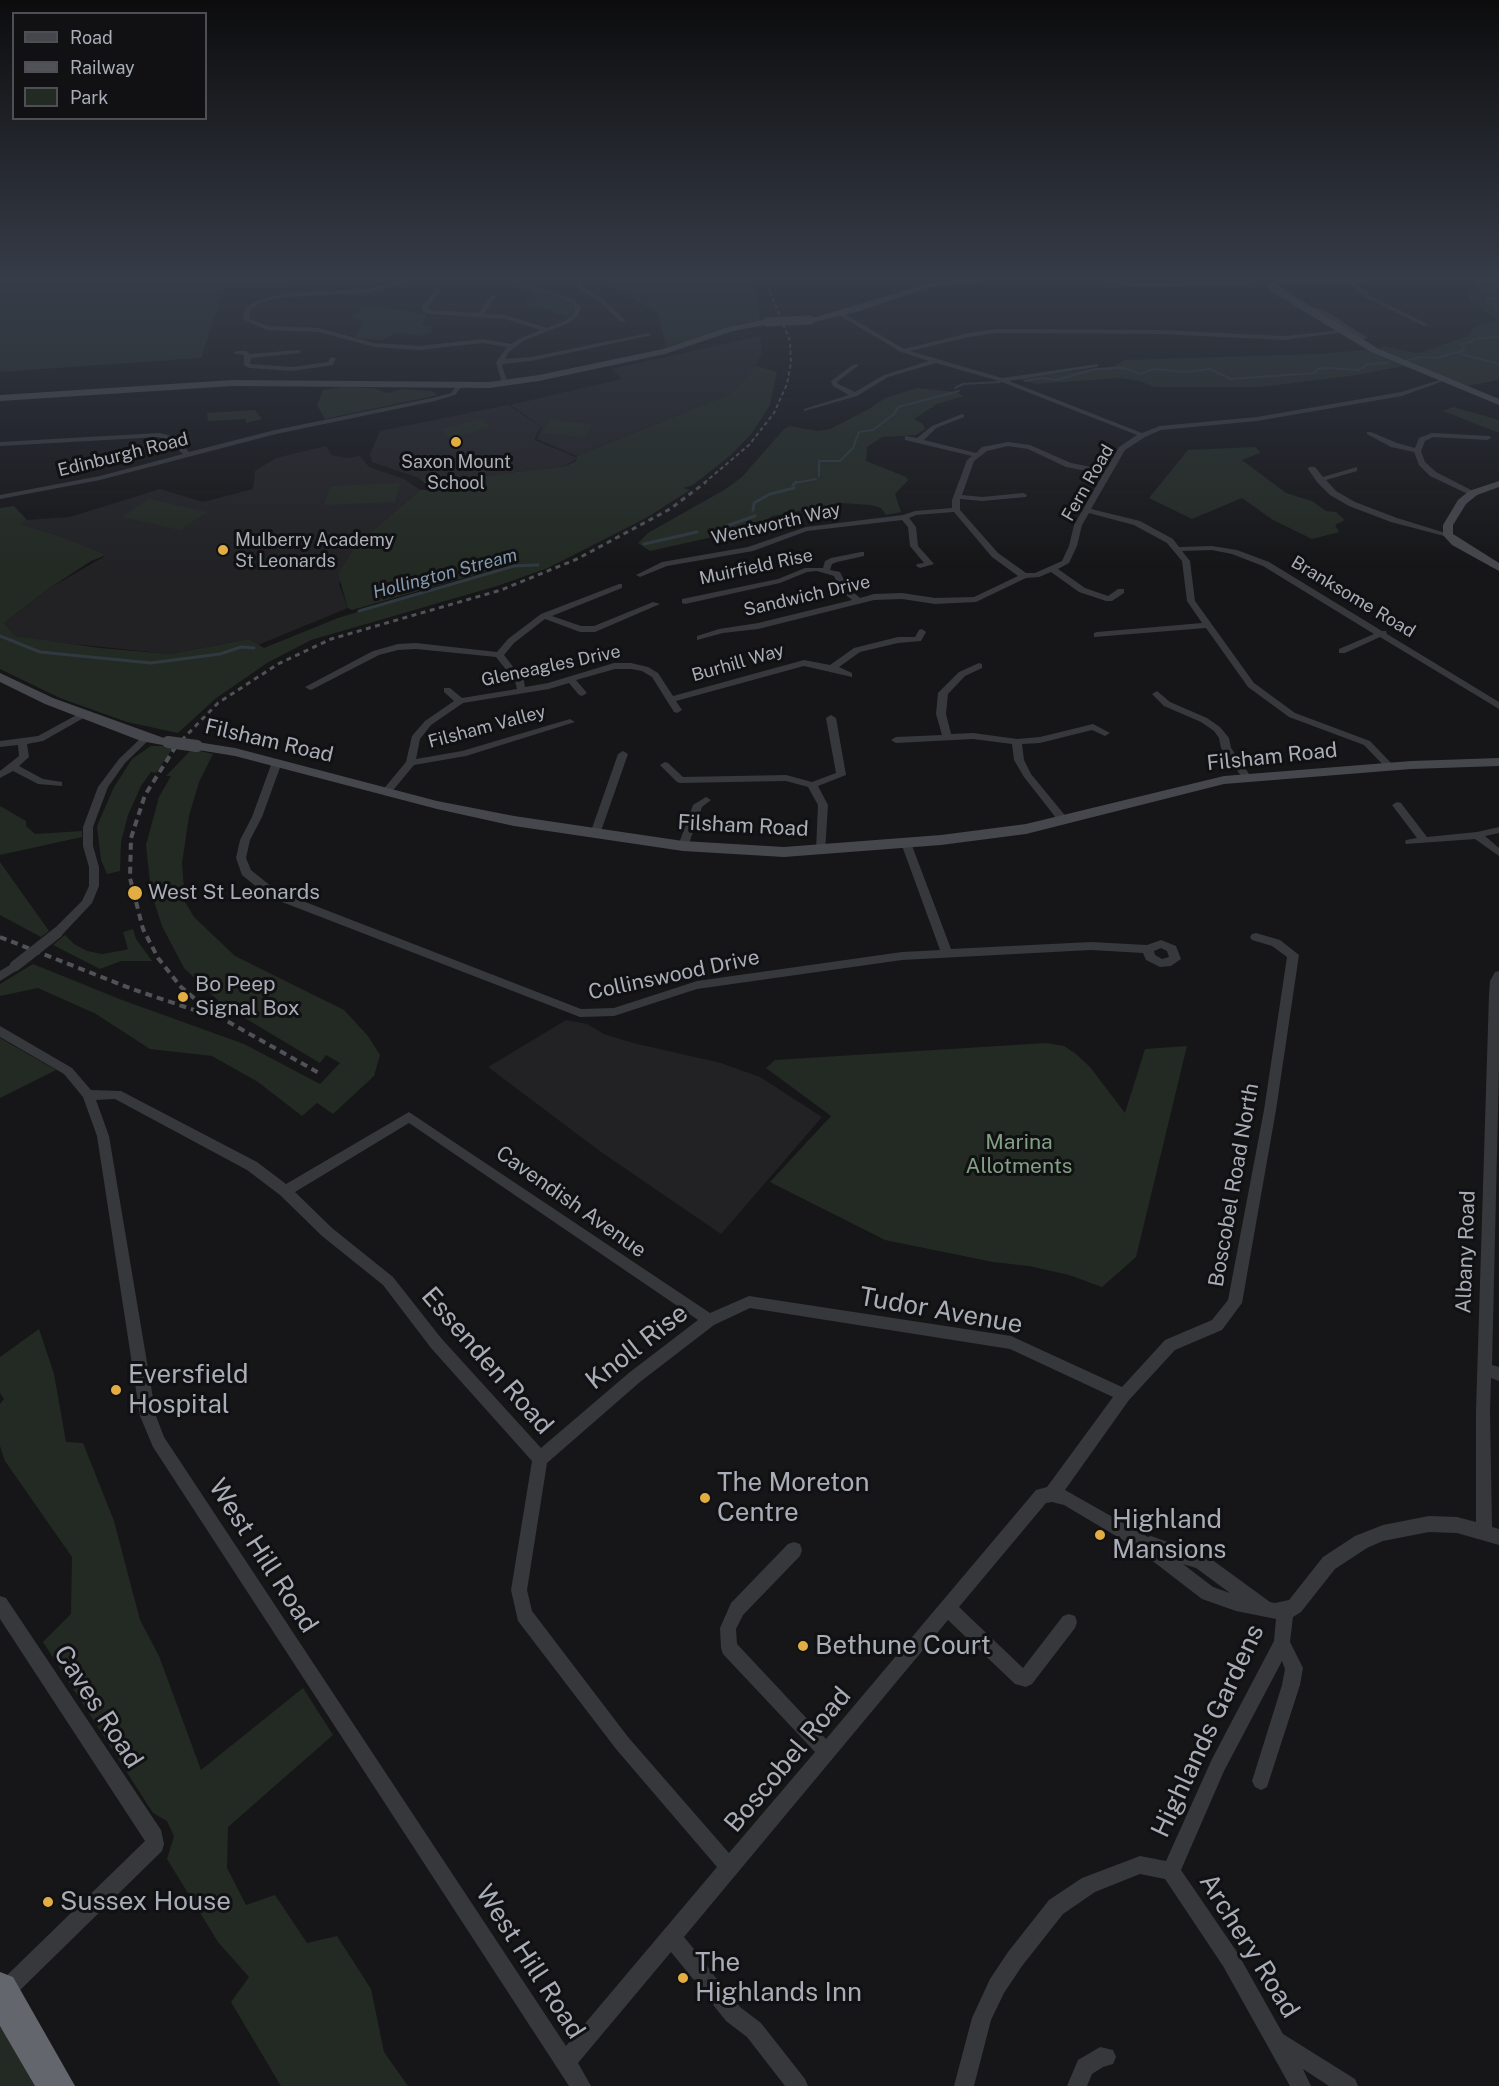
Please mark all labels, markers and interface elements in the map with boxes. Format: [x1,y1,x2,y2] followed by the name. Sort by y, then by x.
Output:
[12,12,207,120] legend
[70,27,113,48] text: Road
[70,57,135,78] text: Railway
[70,87,108,108] text: Park
[56,428,190,482] street label: Edinburgh Road
[449,435,463,449] marker: Saxon Mount School
[1057,441,1119,525] street label: Fern Road
[401,451,511,494] place label: Saxon Mount School
[709,499,843,549] street label: Wentworth Way
[235,529,394,572] place label: Mulberry Academy St Leonards
[216,543,230,557] marker: Mulberry Academy St Leonards
[371,544,519,604] water label: Hollington Stream
[697,544,815,590] street label: Muirfield Rise
[1287,551,1419,643] street label: Branksome Road
[742,571,872,621] street label: Sandwich Drive
[689,639,787,687] street label: Burhill Way
[479,641,623,691] street label: Gleneagles Drive
[426,701,548,753] street label: Filsham Valley
[202,714,336,768] street label: Filsham Road
[1205,738,1339,776] street label: Filsham Road
[677,810,809,842] street label: Filsham Road
[148,880,320,906] place label: West St Leonards
[126,884,144,902] marker: West St Leonards
[586,945,762,1005] street label: Collinswood Drive
[195,972,300,1022] place label: Bo Peep Signal Box
[176,990,190,1004] marker: Bo Peep Signal Box
[1204,1081,1264,1289] street label: Boscobel Road North
[966,1130,1072,1180] park label: Marina Allotments
[491,1141,651,1263] street label: Cavendish Avenue
[1451,1190,1481,1314] street label: Albany Road
[415,1281,559,1441] street label: Essenden Road
[857,1281,1025,1341] street label: Tudor Avenue
[580,1298,694,1396] street label: Knoll Rise
[128,1359,248,1420] place label: Eversfield Hospital
[109,1383,123,1397] marker: Eversfield Hospital
[717,1467,870,1528] place label: The Moreton Centre
[202,1473,324,1639] street label: West Hill Road
[698,1491,712,1505] marker: The Moreton Centre
[1112,1504,1227,1566] place label: Highland Mansions
[1093,1528,1107,1542] marker: Highland Mansions
[1145,1620,1271,1842] street label: Highlands Gardens
[815,1630,991,1662] place label: Bethune Court
[796,1639,810,1653] marker: Bethune Court
[47,1640,149,1774] street label: Caves Road
[718,1681,858,1839] street label: Boscobel Road
[1192,1868,1306,2024] street label: Archery Road
[469,1879,591,2045] street label: West Hill Road
[60,1886,231,1918] place label: Sussex House
[41,1895,55,1909] marker: Sussex House
[695,1947,862,2008] place label: The Highlands Inn
[676,1971,690,1985] marker: The Highlands Inn

